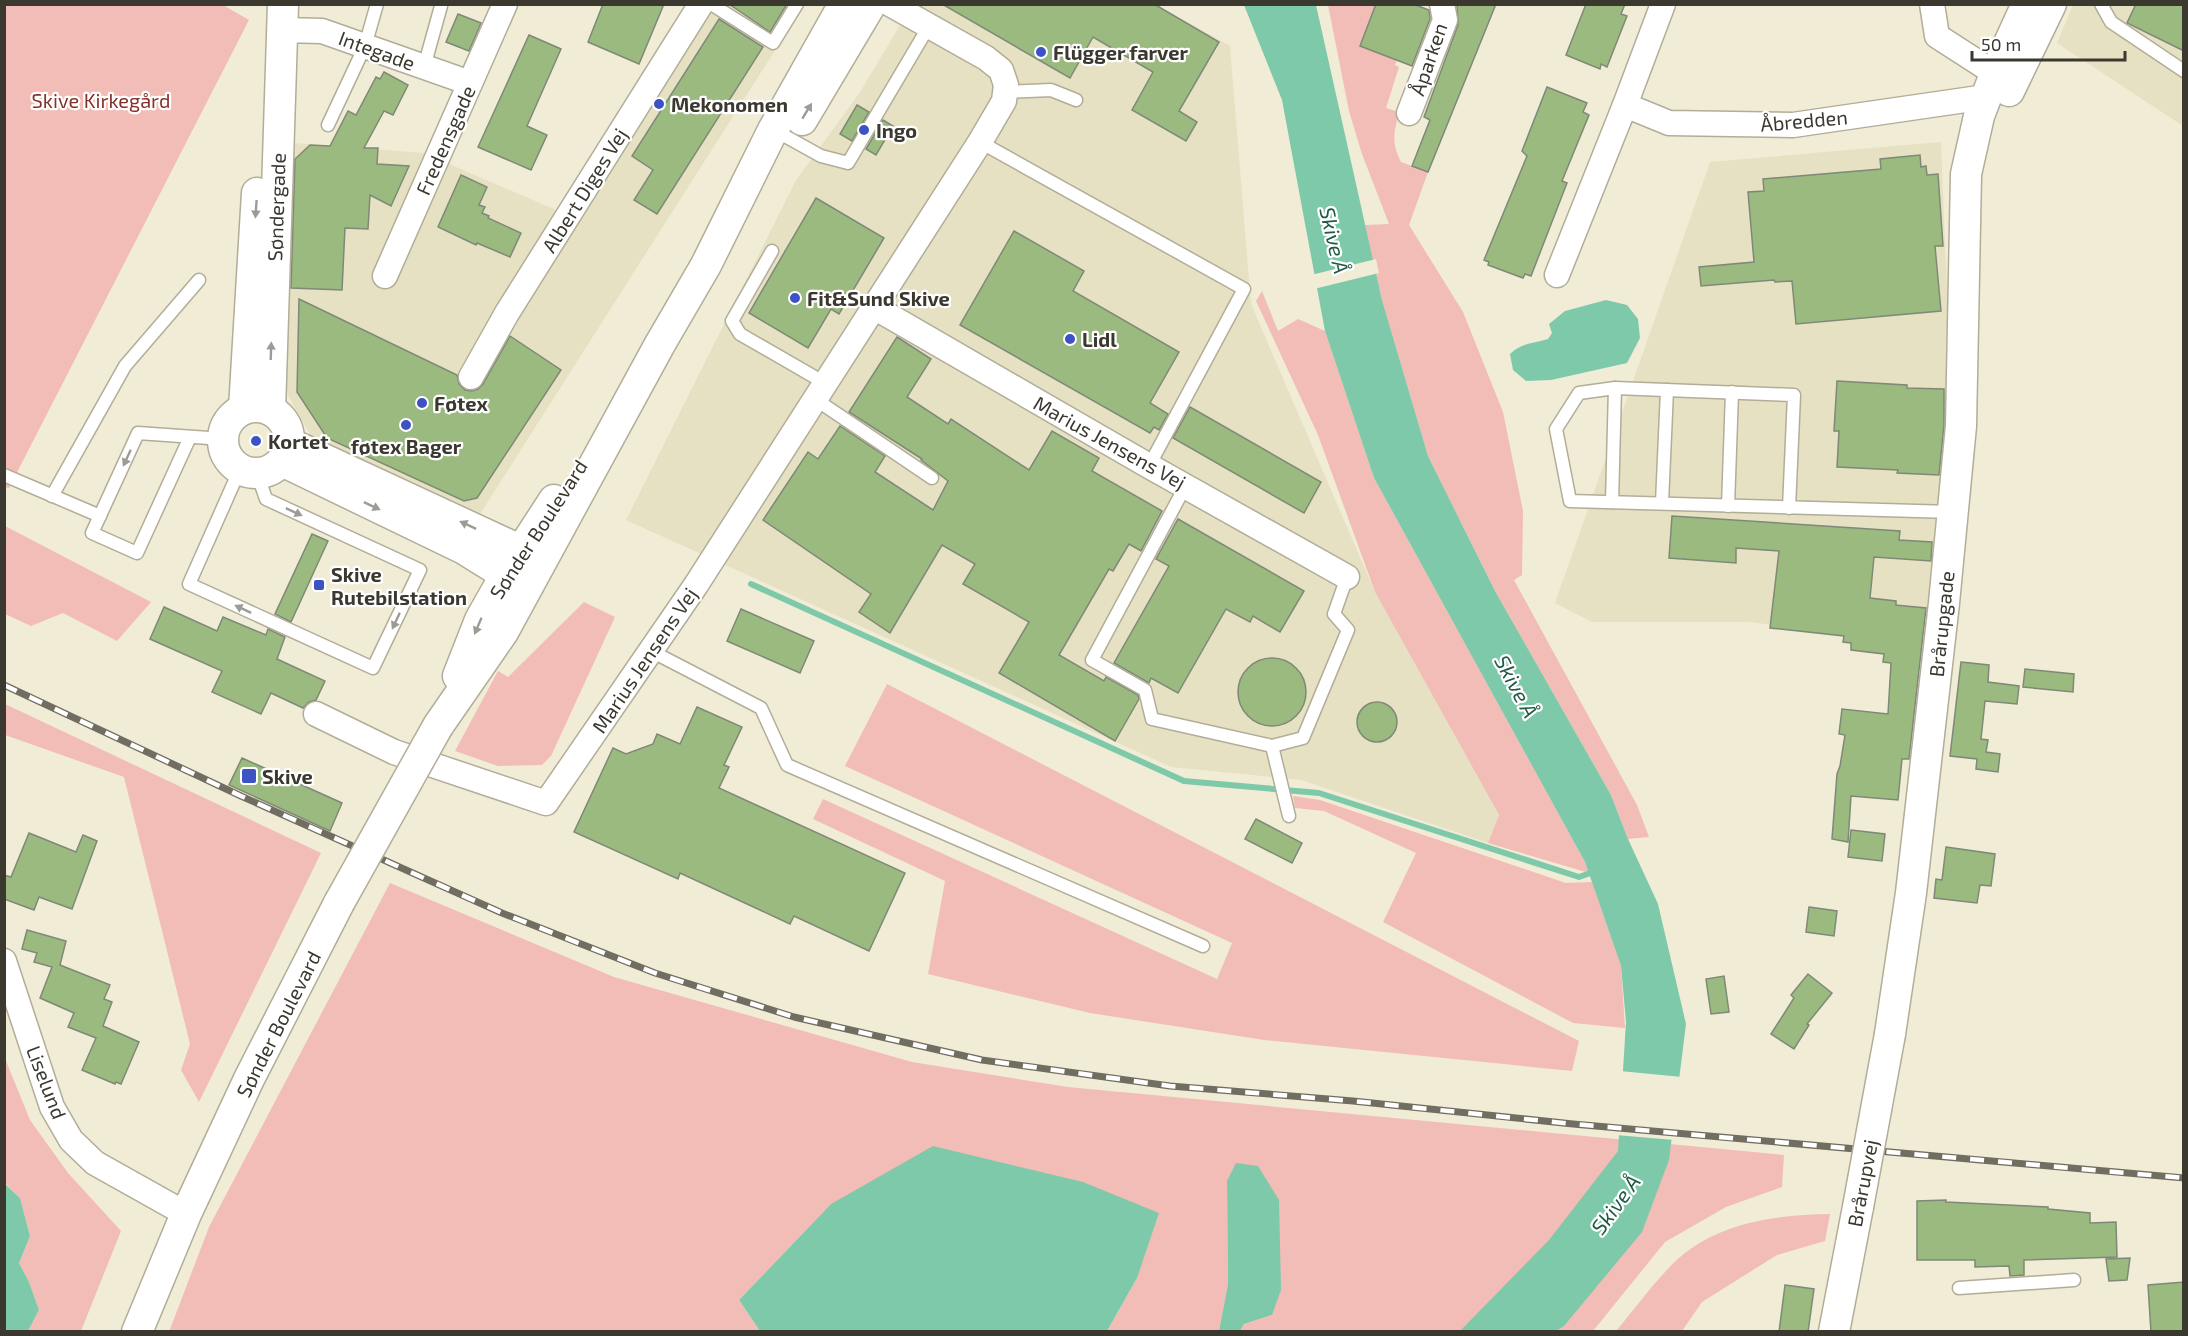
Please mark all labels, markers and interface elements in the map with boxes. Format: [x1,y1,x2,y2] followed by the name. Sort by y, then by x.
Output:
[1404,20,1452,98] street label: Åparken
[1972,24,2125,62] scale bar
[336,25,418,75] street label: Integade
[1981,33,2021,55] text: 50 m
[1053,40,1189,64] place label: Flügger farver
[1034,45,1048,59] marker: Flügger farver
[410,82,480,198] street label: Fredensgade
[32,88,170,112] park label: Skive Kirkegård
[671,92,788,116] place label: Mekonomen
[652,97,666,111] marker: Mekonomen
[802,103,813,119] one-way arrow
[1759,104,1849,136] street label: Åbredden
[876,118,917,142] place label: Ingo
[536,123,632,257] street label: Albert Diges Vej
[857,123,871,137] marker: Ingo
[262,152,290,262] street label: Søndergade
[251,200,261,219] one-way arrow
[1315,204,1355,276] water label: Skive Å
[807,286,950,310] place label: Fit&Sund Skive
[788,291,802,305] marker: Fit&Sund Skive
[1082,327,1117,351] place label: Lidl
[1063,332,1077,346] marker: Lidl
[267,342,276,361] one-way arrow
[1030,390,1190,494] street label: Marius Jensens Vej
[434,391,488,415] place label: Føtex
[415,396,429,410] marker: Føtex
[399,418,413,432] marker: føtex Bager
[268,429,328,453] place label: Kortet
[249,434,263,448] marker: Kortet
[351,434,462,458] place label: føtex Bager
[122,450,131,467] one-way arrow
[484,455,592,603] street label: Sønder Boulevard
[364,501,381,510] one-way arrow
[286,508,303,517] one-way arrow
[458,520,476,530] one-way arrow
[331,562,467,609] place label: Skive Rutebilstation
[1923,570,1959,678] street label: Brårupgade
[312,578,326,592] marker: Skive Rutebilstation
[586,583,702,737] street label: Marius Jensens Vej
[235,604,252,613] one-way arrow
[391,613,400,630] one-way arrow
[473,617,483,635] one-way arrow
[1490,650,1544,722] water label: Skive Å
[262,764,313,788] place label: Skive
[240,767,258,785] marker: Skive
[231,947,325,1101] street label: Sønder Boulevard
[22,1042,72,1122] street label: Liselund
[1842,1137,1882,1229] street label: Brårupvej
[1585,1169,1645,1239] water label: Skive Å

